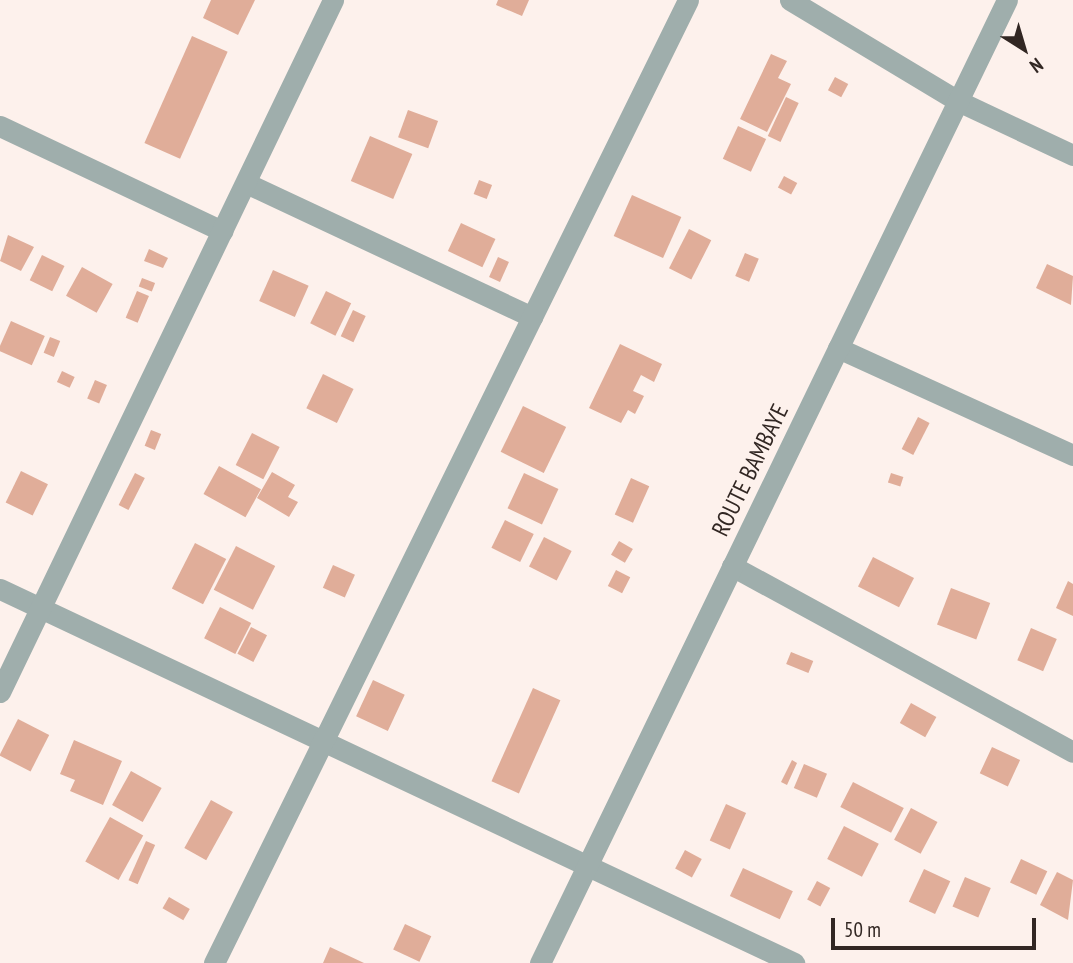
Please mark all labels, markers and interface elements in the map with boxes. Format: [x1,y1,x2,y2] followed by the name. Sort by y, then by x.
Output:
[989,14,1059,84] north arrow
[1025,53,1048,78] text: N
[706,399,794,541] street label: ROUTE BAMBAYE
[835,904,1040,948] scale bar
[844,916,881,943] text: 50 m

